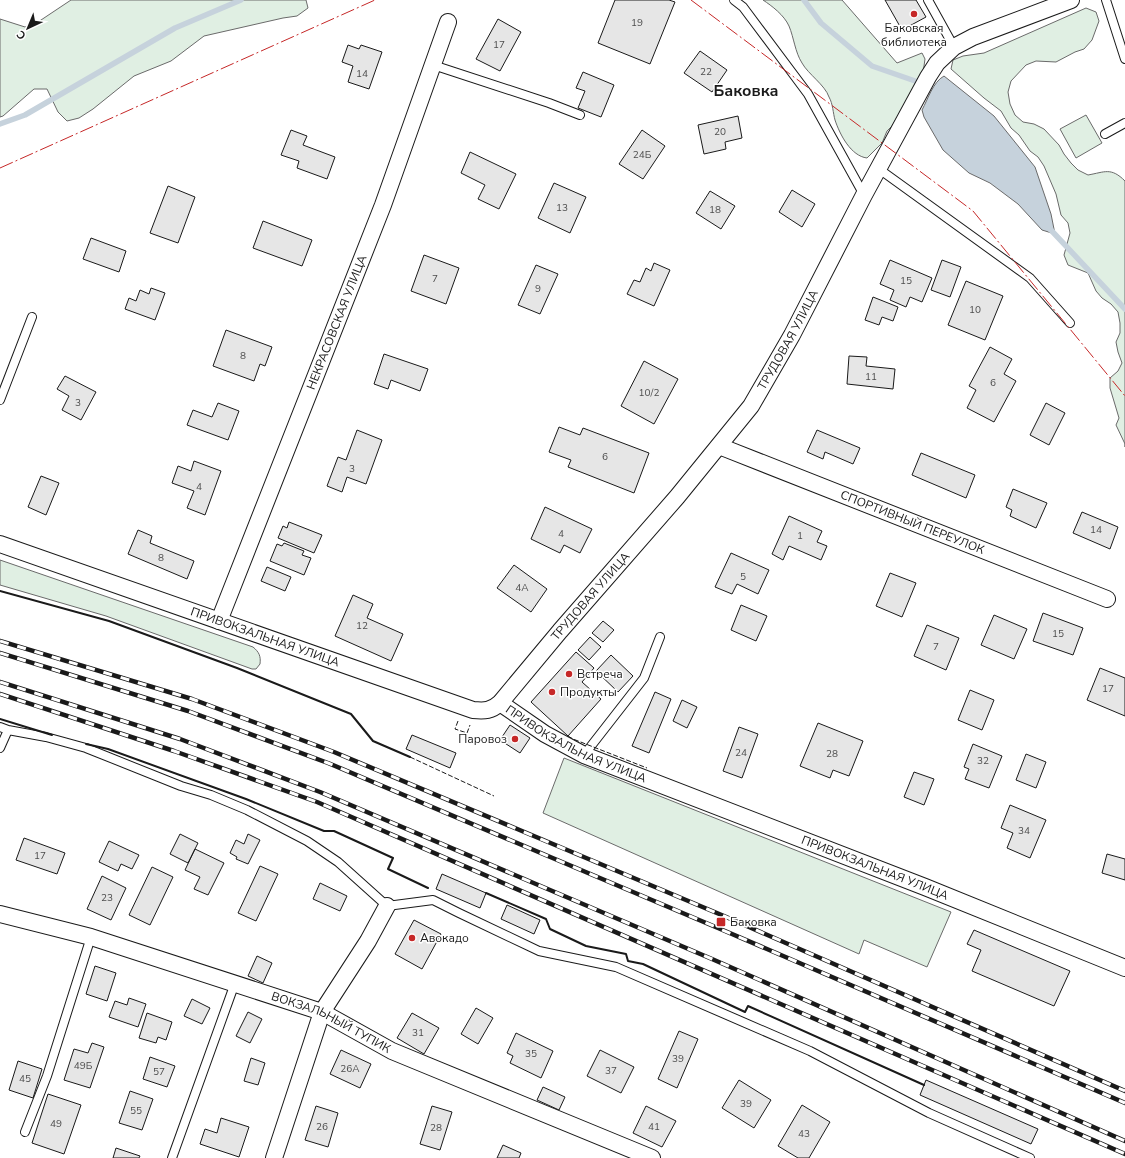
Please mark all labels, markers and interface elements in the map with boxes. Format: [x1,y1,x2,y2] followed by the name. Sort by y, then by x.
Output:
[8,8,48,48] north arrow
[909,9,919,19] marker: Баковская библиотека
[631,16,643,30] house number: 19
[881,20,947,50] place label: Баковская библиотека
[13,26,29,43] text: С
[493,38,505,52] house number: 17
[700,65,712,79] house number: 22
[356,67,368,81] house number: 14
[713,80,779,102] district label: Баковка
[714,125,726,139] house number: 20
[633,148,652,162] house number: 24Б
[556,201,568,215] house number: 13
[709,203,721,217] house number: 18
[303,252,371,392] street label: НЕКРАСОВСКАЯ УЛИЦА
[432,272,438,286] house number: 7
[900,274,912,288] house number: 15
[535,282,541,296] house number: 9
[754,287,822,393] street label: ТРУДОВАЯ УЛИЦА
[969,303,981,317] house number: 10
[240,349,246,363] house number: 8
[865,370,877,384] house number: 11
[990,376,996,390] house number: 6
[639,386,659,400] house number: 10/2
[75,396,81,410] house number: 3
[602,450,608,464] house number: 6
[349,462,355,476] house number: 3
[196,480,202,494] house number: 4
[838,487,987,558] street label: СПОРТИВНЫЙ ПЕРЕУЛОК
[1090,523,1102,537] house number: 14
[558,527,564,541] house number: 4
[797,529,803,543] house number: 1
[547,549,633,644] street label: ТРУДОВАЯ УЛИЦА
[158,551,164,565] house number: 8
[740,570,746,584] house number: 5
[515,581,529,595] house number: 4А
[189,604,342,671] street label: ПРИВОКЗАЛЬНАЯ УЛИЦА
[356,619,368,633] house number: 12
[1052,627,1064,641] house number: 15
[933,640,939,654] house number: 7
[577,666,623,682] place label: Встреча
[564,669,574,679] marker: Встреча
[1102,682,1114,696] house number: 17
[560,684,617,700] place label: Продукты
[547,687,557,697] marker: Продукты
[503,701,649,787] street label: ПРИВОКЗАЛЬНАЯ УЛИЦА
[458,731,507,747] place label: Паровоз
[510,734,520,744] marker: Паровоз
[735,746,747,760] house number: 24
[826,747,838,761] house number: 28
[977,754,989,768] house number: 32
[1018,824,1030,838] house number: 34
[799,832,951,904] street label: ПРИВОКЗАЛЬНАЯ УЛИЦА
[34,849,46,863] house number: 17
[101,891,113,905] house number: 23
[730,914,777,930] place label: Баковка
[715,916,727,928] marker: Баковка
[420,930,469,946] place label: Авокадо
[407,933,417,943] marker: Авокадо
[269,988,394,1057] street label: ВОКЗАЛЬНЫЙ ТУПИК
[412,1026,424,1040] house number: 31
[525,1047,537,1061] house number: 35
[672,1052,684,1066] house number: 39
[74,1059,93,1073] house number: 49Б
[340,1062,360,1076] house number: 26А
[605,1064,617,1078] house number: 37
[153,1065,165,1079] house number: 57
[19,1072,31,1086] house number: 45
[740,1097,752,1111] house number: 39
[130,1104,142,1118] house number: 55
[50,1117,62,1131] house number: 49
[316,1120,328,1134] house number: 26
[648,1120,660,1134] house number: 41
[430,1121,442,1135] house number: 28
[798,1127,810,1141] house number: 43

